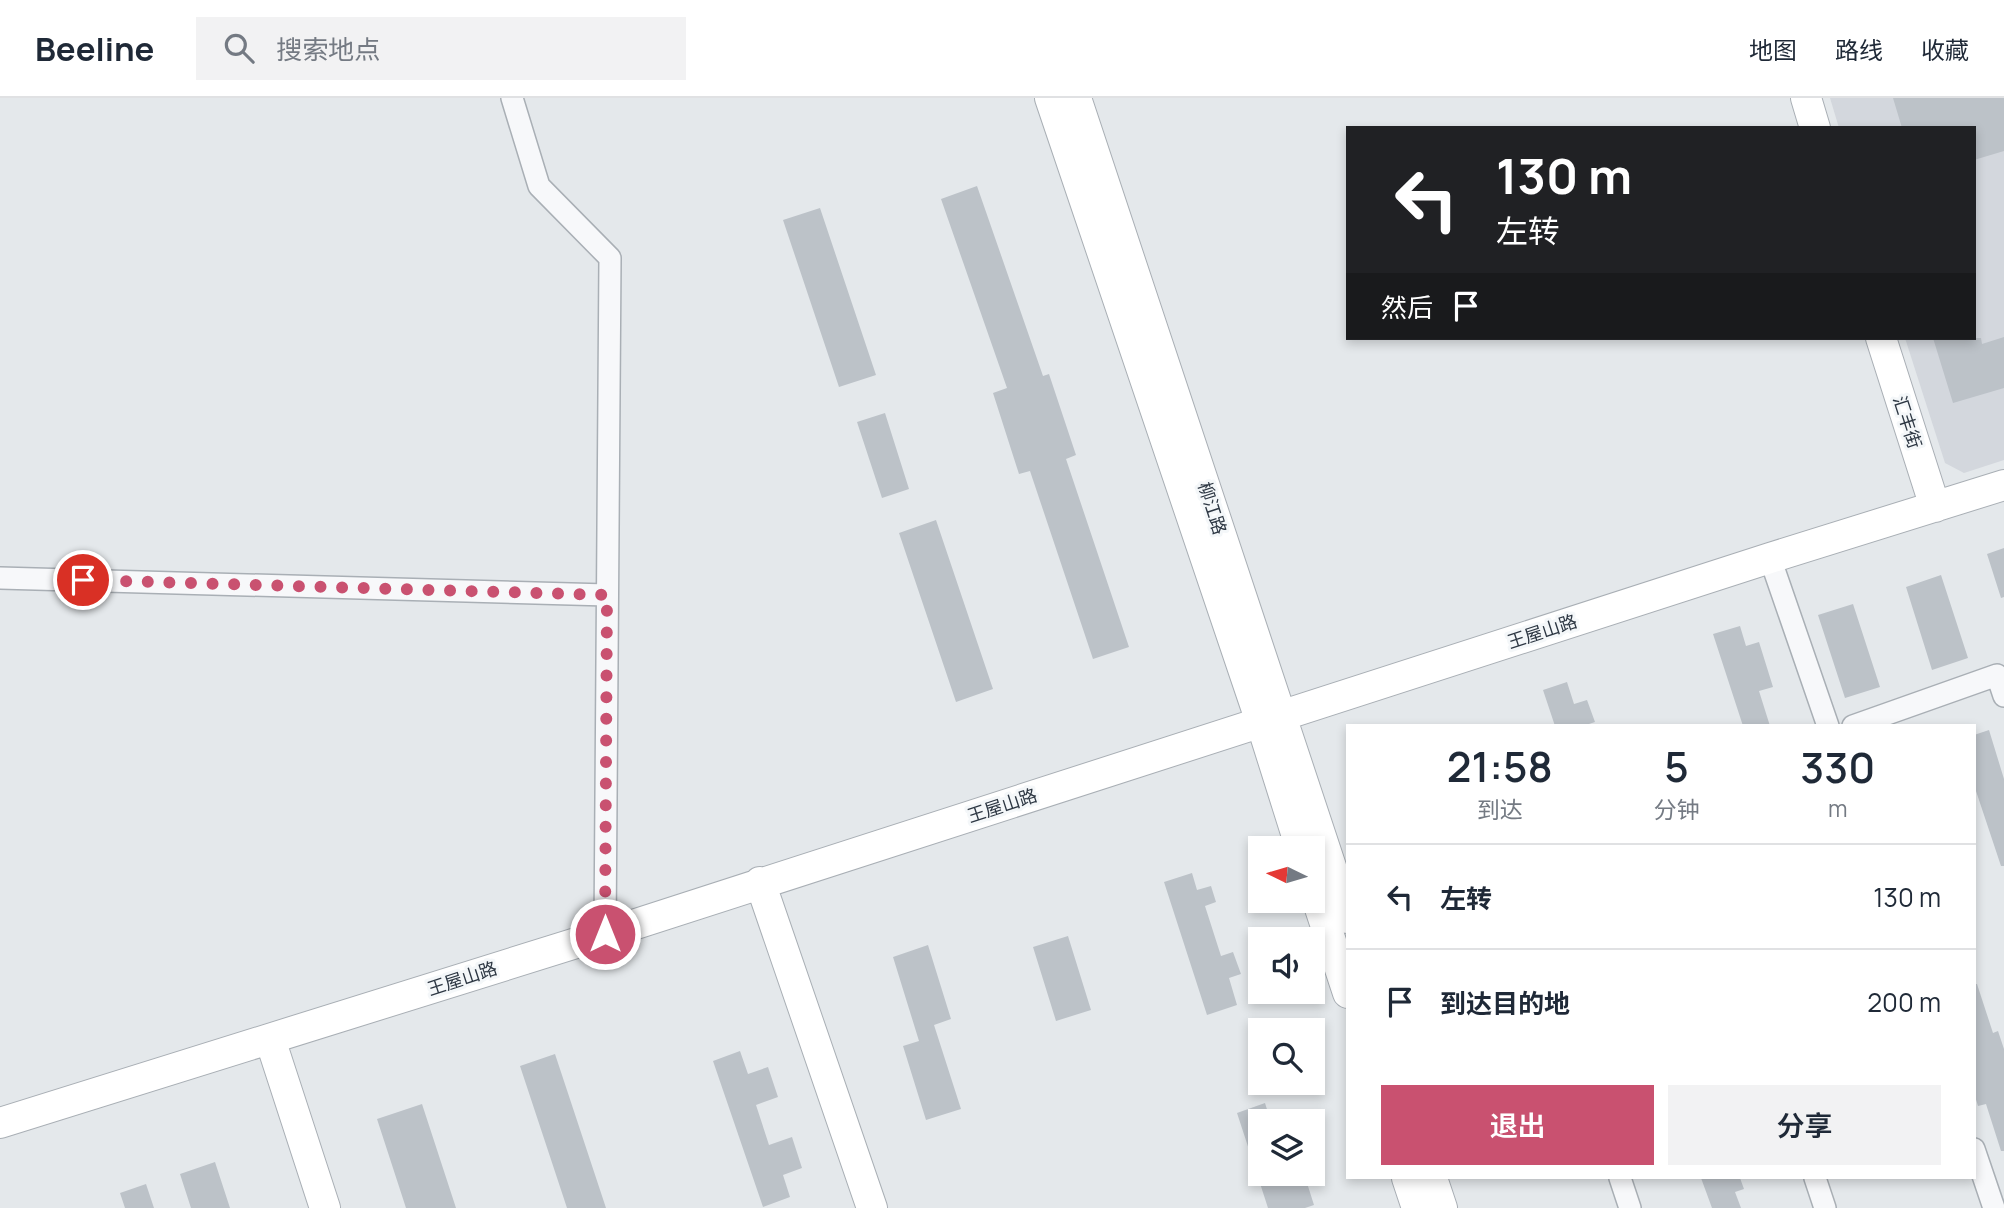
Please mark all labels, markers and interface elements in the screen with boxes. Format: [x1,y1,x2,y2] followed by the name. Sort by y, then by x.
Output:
[196,17,686,80] search box
[35,26,154,71] text: Beeline
[220,29,258,67] icon: search
[276,31,380,67] text: 搜索地点
[1749,33,1797,66] text: 地图
[1835,33,1883,66] text: 路线
[1921,33,1969,66] text: 收藏
[1496,142,1632,209] text: 130 m
[1381,154,1472,245] icon: left
[1496,209,1560,253] text: 左转
[1447,287,1485,325] icon: arrive
[1381,289,1433,325] text: 然后
[1888,393,1928,451] street label: 汇丰街
[1193,479,1233,537] street label: 柳江路
[53,550,113,610] pin
[64,561,102,599] icon: arrive
[1504,608,1580,654] street label: 王屋山路
[1447,737,1553,795] text: 21:58
[1664,737,1689,795] text: 5
[1800,738,1875,796] text: 330
[964,782,1040,828] street label: 王屋山路
[1828,792,1847,824] text: m
[1477,793,1523,825] text: 到达
[1653,793,1699,825] text: 分钟
[1248,836,1325,914] north arrow
[1248,836,1325,1186] map controls
[1381,878,1419,916] icon: left
[1873,879,1941,915] text: 130 m
[1440,880,1492,916] text: 左转
[568,897,642,971] position arrow
[1248,927,1325,1004] button: sound
[424,955,500,1001] street label: 王屋山路
[1381,983,1419,1021] icon: arrive
[1867,984,1941,1020] text: 200 m
[1440,985,1570,1021] text: 到达目的地
[1248,1018,1325,1095] button: search
[1381,1085,1654,1165] button: 退出
[1668,1085,1941,1165] button: 分享
[1248,1109,1325,1186] button: layers

